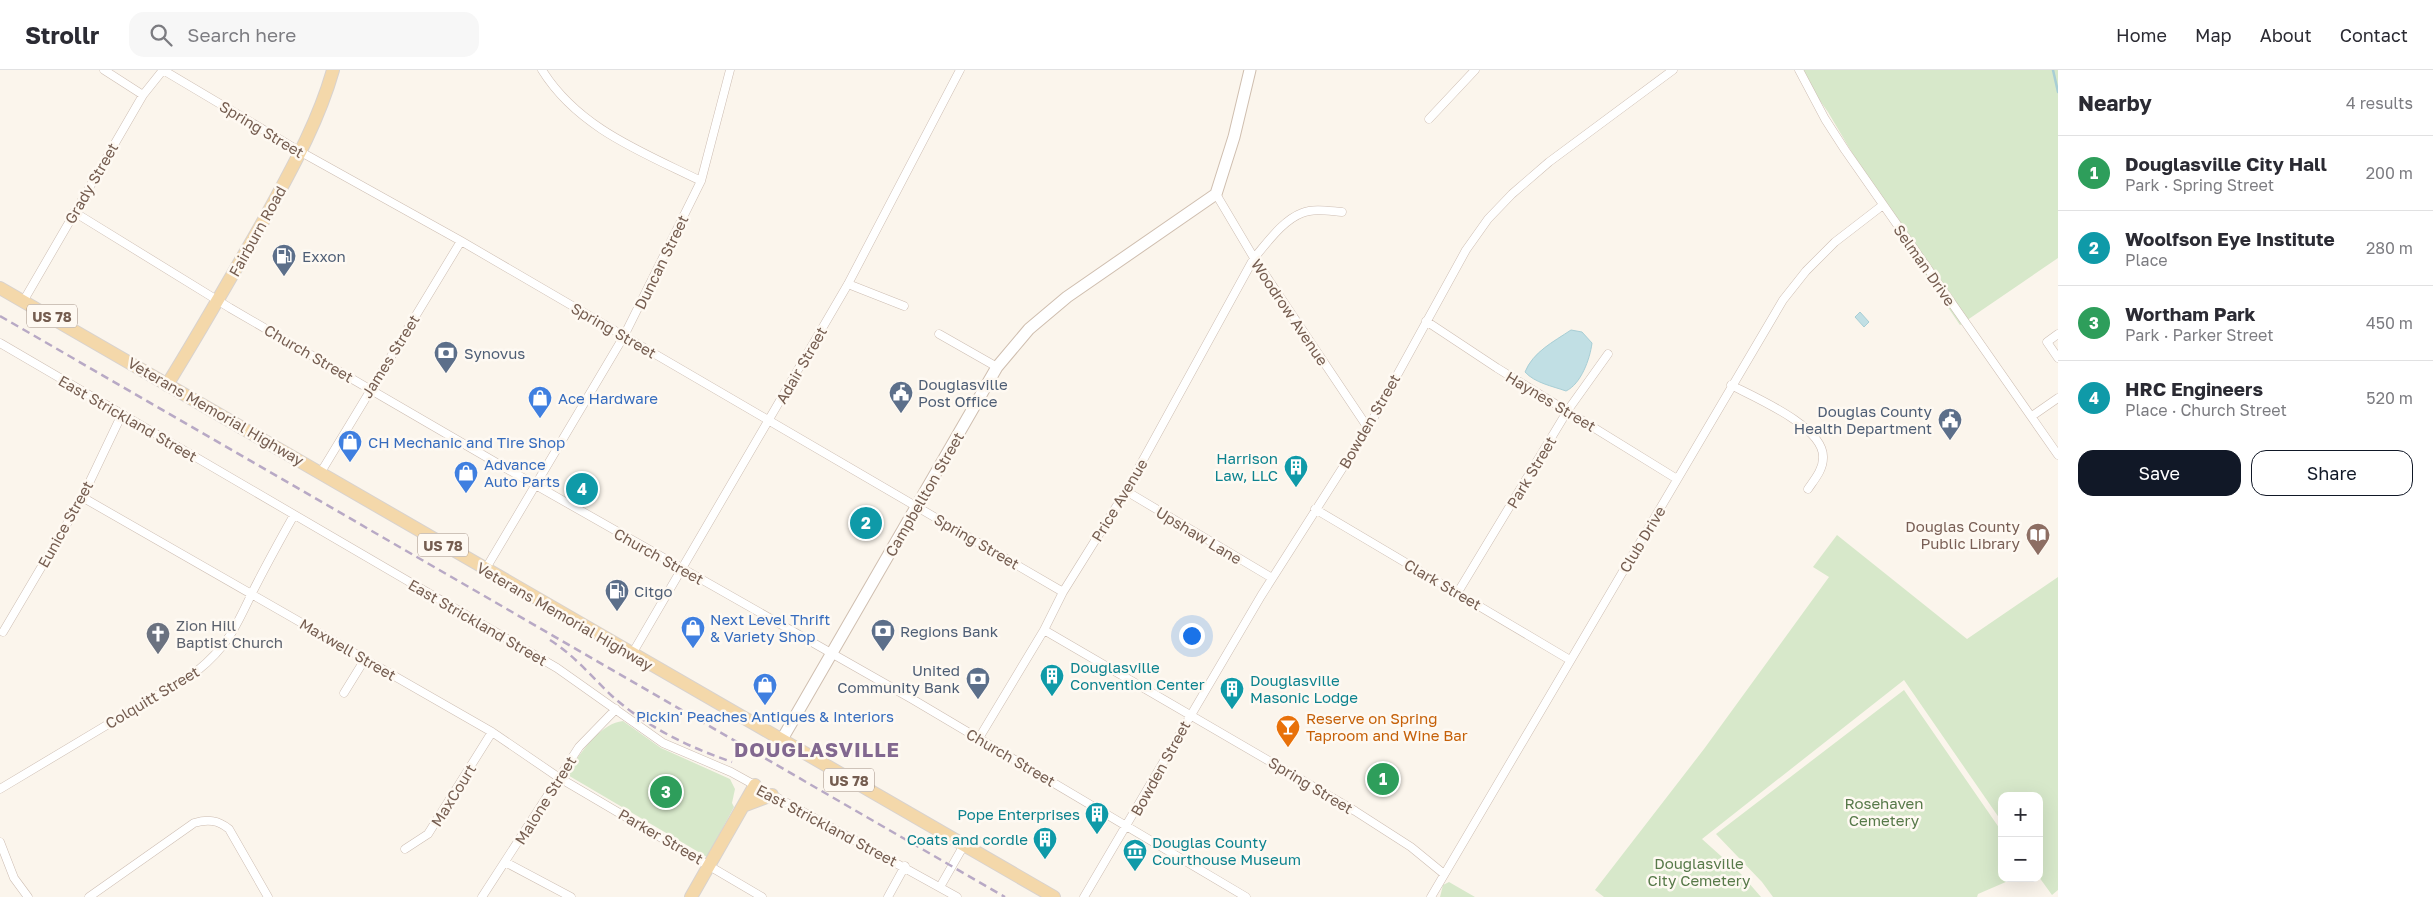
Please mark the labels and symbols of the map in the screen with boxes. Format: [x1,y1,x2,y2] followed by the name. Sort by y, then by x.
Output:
[217,97,307,161] street label: Spring Street
[61,139,121,227] street label: Grady Street
[225,183,289,279] street label: Fairburn Road
[630,212,692,312] street label: Duncan Street
[1890,221,1960,309] street label: Selman Drive
[271,243,297,277] fuel station icon: Exxon
[302,247,346,265] place label: Exxon
[1248,255,1332,369] street label: Woodrow Avenue
[568,298,660,362] street label: Spring Street
[27,305,77,328] road number: US 78
[357,311,423,401] street label: James Street
[261,320,357,386] street label: Church Street
[772,323,830,407] street label: Adair Street
[433,340,459,374] bank icon: Synovus
[464,344,525,362] place label: Synovus
[125,353,308,469] street label: Veterans Memorial Highway
[1503,367,1599,435] street label: Haynes Street
[56,371,200,465] street label: East Strickland Street
[1335,371,1403,471] street label: Bowden Street
[918,375,1008,410] place label: Douglasville Post Office
[888,380,914,414] public building icon: Douglasville Post Office
[527,385,553,419] shop icon: Ace Hardware
[558,389,658,407] place label: Ace Hardware
[1794,402,1933,437] place label: Douglas County Health Department
[1937,407,1963,441] public building icon: Douglas County Health Department
[337,429,363,463] shop icon: CH Mechanic and Tire Shop
[881,429,967,559] street label: Campbellton Street
[368,433,565,451] place label: CH Mechanic and Tire Shop
[1503,433,1559,511] street label: Park Street
[1214,449,1278,484] place label: Harrison Law, LLC
[1283,454,1309,488] building icon: Harrison Law, LLC
[484,455,560,490] place label: Advance Auto Parts
[1087,455,1151,545] street label: Price Avenue
[453,460,479,494] shop icon: Advance Auto Parts
[566,470,598,508] pin: 4
[34,477,96,571] street label: Eunice Street
[1153,502,1245,568] street label: Upshaw Lane
[1615,502,1669,575] street label: Club Drive
[850,504,882,542] pin: 2
[931,509,1023,573] street label: Spring Street
[1905,517,2021,552] place label: Douglas County Public Library
[2025,522,2051,556] library icon: Douglas County Public Library
[611,524,707,588] street label: Church Street
[418,534,468,556] road number: US 78
[1401,555,1485,613] street label: Clark Street
[474,558,657,674] street label: Veterans Memorial Highway
[406,575,550,669] street label: East Strickland Street
[604,578,630,612] fuel station icon: Citgo
[634,582,672,600] place label: Citgo
[710,610,830,645] place label: Next Level Thrift & Variety Shop
[297,614,399,684] street label: Maxwell Street
[680,615,706,649] shop icon: Next Level Thrift & Variety Shop
[176,616,283,651] place label: Zion Hill Baptist Church
[870,618,896,652] bank icon: Regions Bank
[145,621,171,655] church icon: Zion Hill Baptist Church
[900,622,999,640] place label: Regions Bank
[1179,623,1205,649] your location
[1070,658,1205,693] place label: Douglasville Convention Center
[837,661,961,696] place label: United Community Bank
[102,662,202,732] street label: Colquitt Street
[1039,663,1065,697] building icon: Douglasville Convention Center
[965,666,991,700] bank icon: United Community Bank
[1250,671,1358,706] place label: Douglasville Masonic Lodge
[752,672,778,706] shop icon: Pickin' Peaches Antiques & Interiors
[1219,676,1245,710] building icon: Douglasville Masonic Lodge
[636,707,894,725] place label: Pickin' Peaches Antiques & Interiors
[1306,709,1468,744] place label: Reserve on Spring Taproom and Wine Bar
[1275,714,1301,748] bar icon: Reserve on Spring Taproom and Wine Bar
[1126,717,1194,819] street label: Bowden Street
[963,724,1059,790] street label: Church Street
[734,737,900,761] district label: DOUGLASVILLE
[511,752,579,848] street label: Malone Street
[1266,753,1356,817] street label: Spring Street
[1367,760,1399,798] pin: 1
[427,761,479,829] street label: MaxCourt
[824,768,874,792] road number: US 78
[650,773,682,811] pin: 3
[754,780,900,870] street label: East Strickland Street
[1844,794,1924,829] park label: Rosehaven Cemetery
[1084,801,1110,835] building icon: Pope Enterprises
[615,804,707,868] street label: Parker Street
[957,805,1080,823] place label: Pope Enterprises
[1032,826,1058,860] building icon: Coats and cordle
[907,830,1028,848] place label: Coats and cordle
[1152,833,1301,868] place label: Douglas County Courthouse Museum
[1122,838,1148,872] museum icon: Douglas County Courthouse Museum
[1648,854,1751,889] park label: Douglasville City Cemetery

